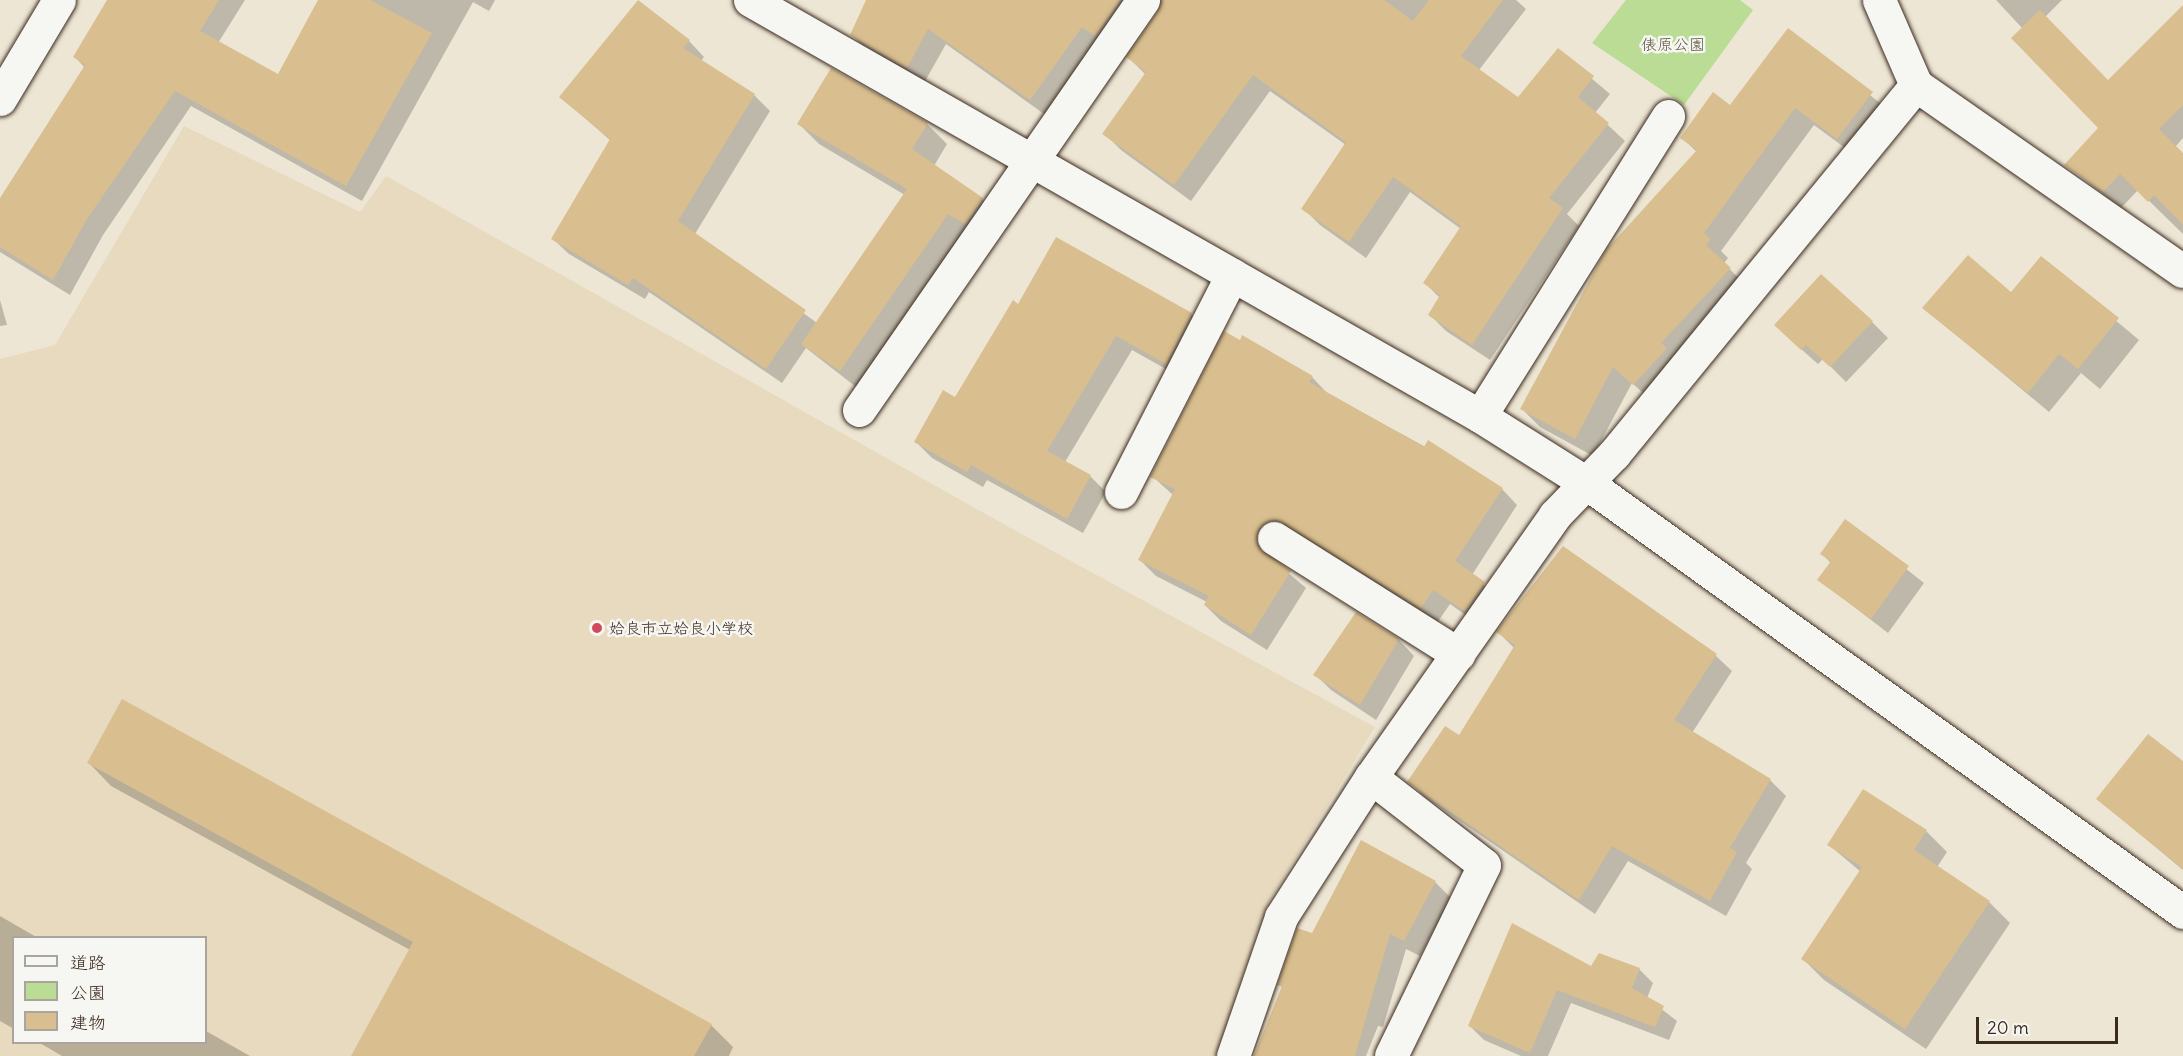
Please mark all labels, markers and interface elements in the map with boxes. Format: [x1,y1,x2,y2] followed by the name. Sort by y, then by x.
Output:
[1641,34,1705,54] park label: 俵原公園
[609,618,753,638] place label: 姶良市立姶良小学校
[590,621,604,635] marker: 姶良市立姶良小学校
[12,936,207,1044] legend
[70,951,106,974] text: 道路
[70,981,106,1004] text: 公園
[1979,1005,2122,1043] scale bar
[70,1011,106,1034] text: 建物
[1987,1016,2029,1039] text: 20 m

